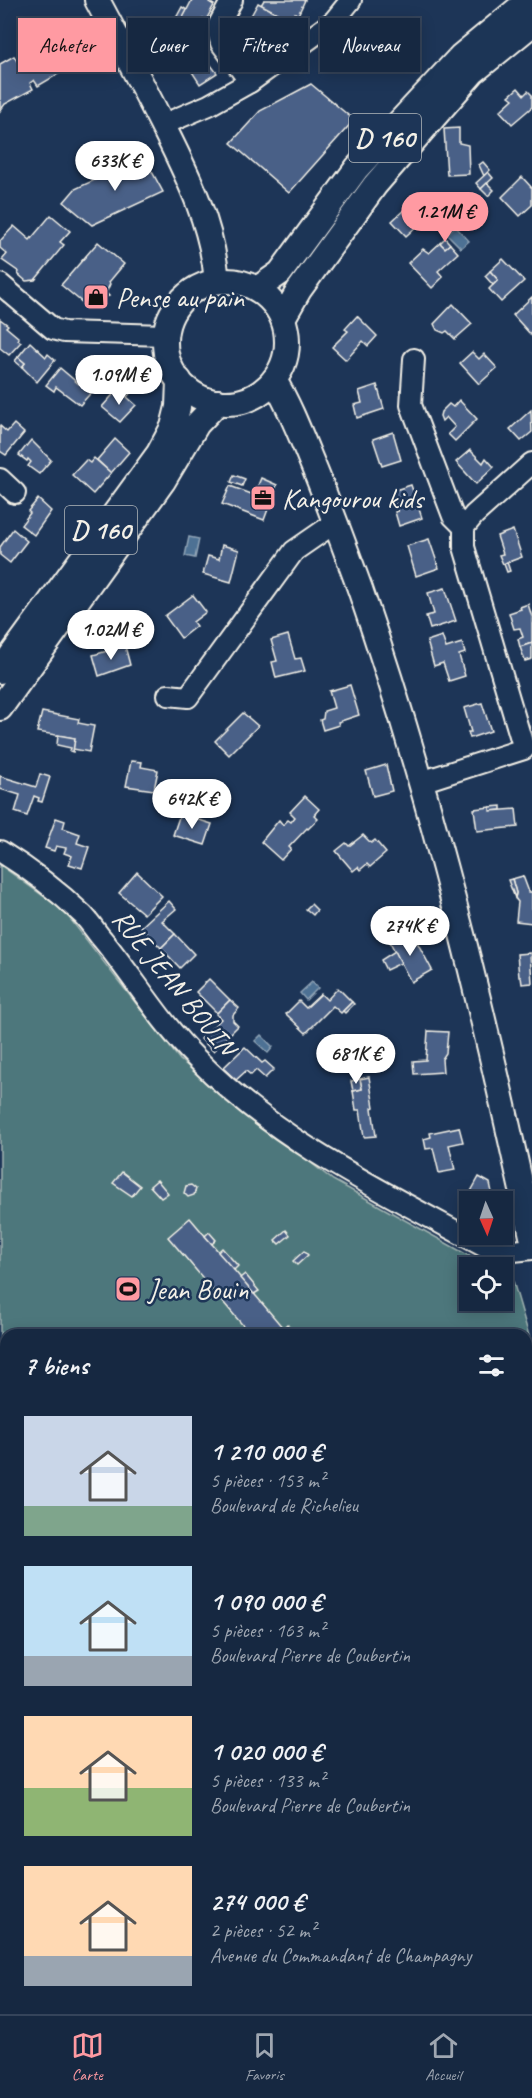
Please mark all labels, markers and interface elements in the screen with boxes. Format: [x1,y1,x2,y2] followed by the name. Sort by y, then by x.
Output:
[18,18,116,72] chip: Acheter
[128,18,208,72] chip: Louer
[220,18,308,72] chip: Filtres
[320,18,420,72] chip: Nouveau
[349,114,421,162] road number: D 160
[66,141,164,192] pin: 633K €
[89,148,141,173] text: 633K €
[390,192,500,243] pin: 1.21M €
[415,199,475,224] text: 1.21M €
[116,280,245,315] place label: Pense au pain
[81,282,111,312] shop icon: Pense au pain
[64,355,174,406] pin: 1.09M €
[89,362,149,387] text: 1.09M €
[282,481,425,516] place label: Kangourou kids
[248,483,278,513] office icon: Kangourou kids
[65,506,137,554] road number: D 160
[56,610,166,661] pin: 1.02M €
[81,617,141,642] text: 1.02M €
[143,779,241,830] pin: 642K €
[166,786,218,811] text: 642K €
[105,902,247,1066] street label: RUE JEAN BOUIN
[361,906,459,957] pin: 274K €
[385,913,435,938] text: 274K €
[307,1034,405,1085] pin: 681K €
[330,1041,382,1066] text: 681K €
[459,1191,513,1245] north arrow
[459,1191,513,1311] map controls
[459,1257,513,1311] button: locate
[146,1272,249,1307] place label: Jean Bouin
[113,1274,143,1304] sports icon: Jean Bouin
[24,1349,88,1382] text: 7 biens
[475,1349,508,1382] icon: filters
[210,1435,322,1468] text: 1 210 000 €
[72,1440,144,1512] icon: home
[210,1468,325,1493] text: 5 pièces · 153 m²
[210,1493,358,1518] text: Boulevard de Richelieu
[210,1585,322,1618] text: 1 090 000 €
[72,1590,144,1662] icon: home
[210,1618,325,1643] text: 5 pièces · 163 m²
[210,1643,410,1668] text: Boulevard Pierre de Coubertin
[210,1735,322,1768] text: 1 020 000 €
[72,1740,144,1812] icon: home
[210,1768,325,1793] text: 5 pièces · 133 m²
[210,1793,410,1818] text: Boulevard Pierre de Coubertin
[210,1885,304,1918] text: 274 000 €
[72,1890,144,1962] icon: home
[210,1918,316,1943] text: 2 pièces · 52 m²
[210,1943,471,1968] text: Avenue du Commandant de Champagny
[71,2029,104,2085] tab: Carte
[245,2029,284,2085] tab: Favoris
[425,2029,461,2085] tab: Accueil

